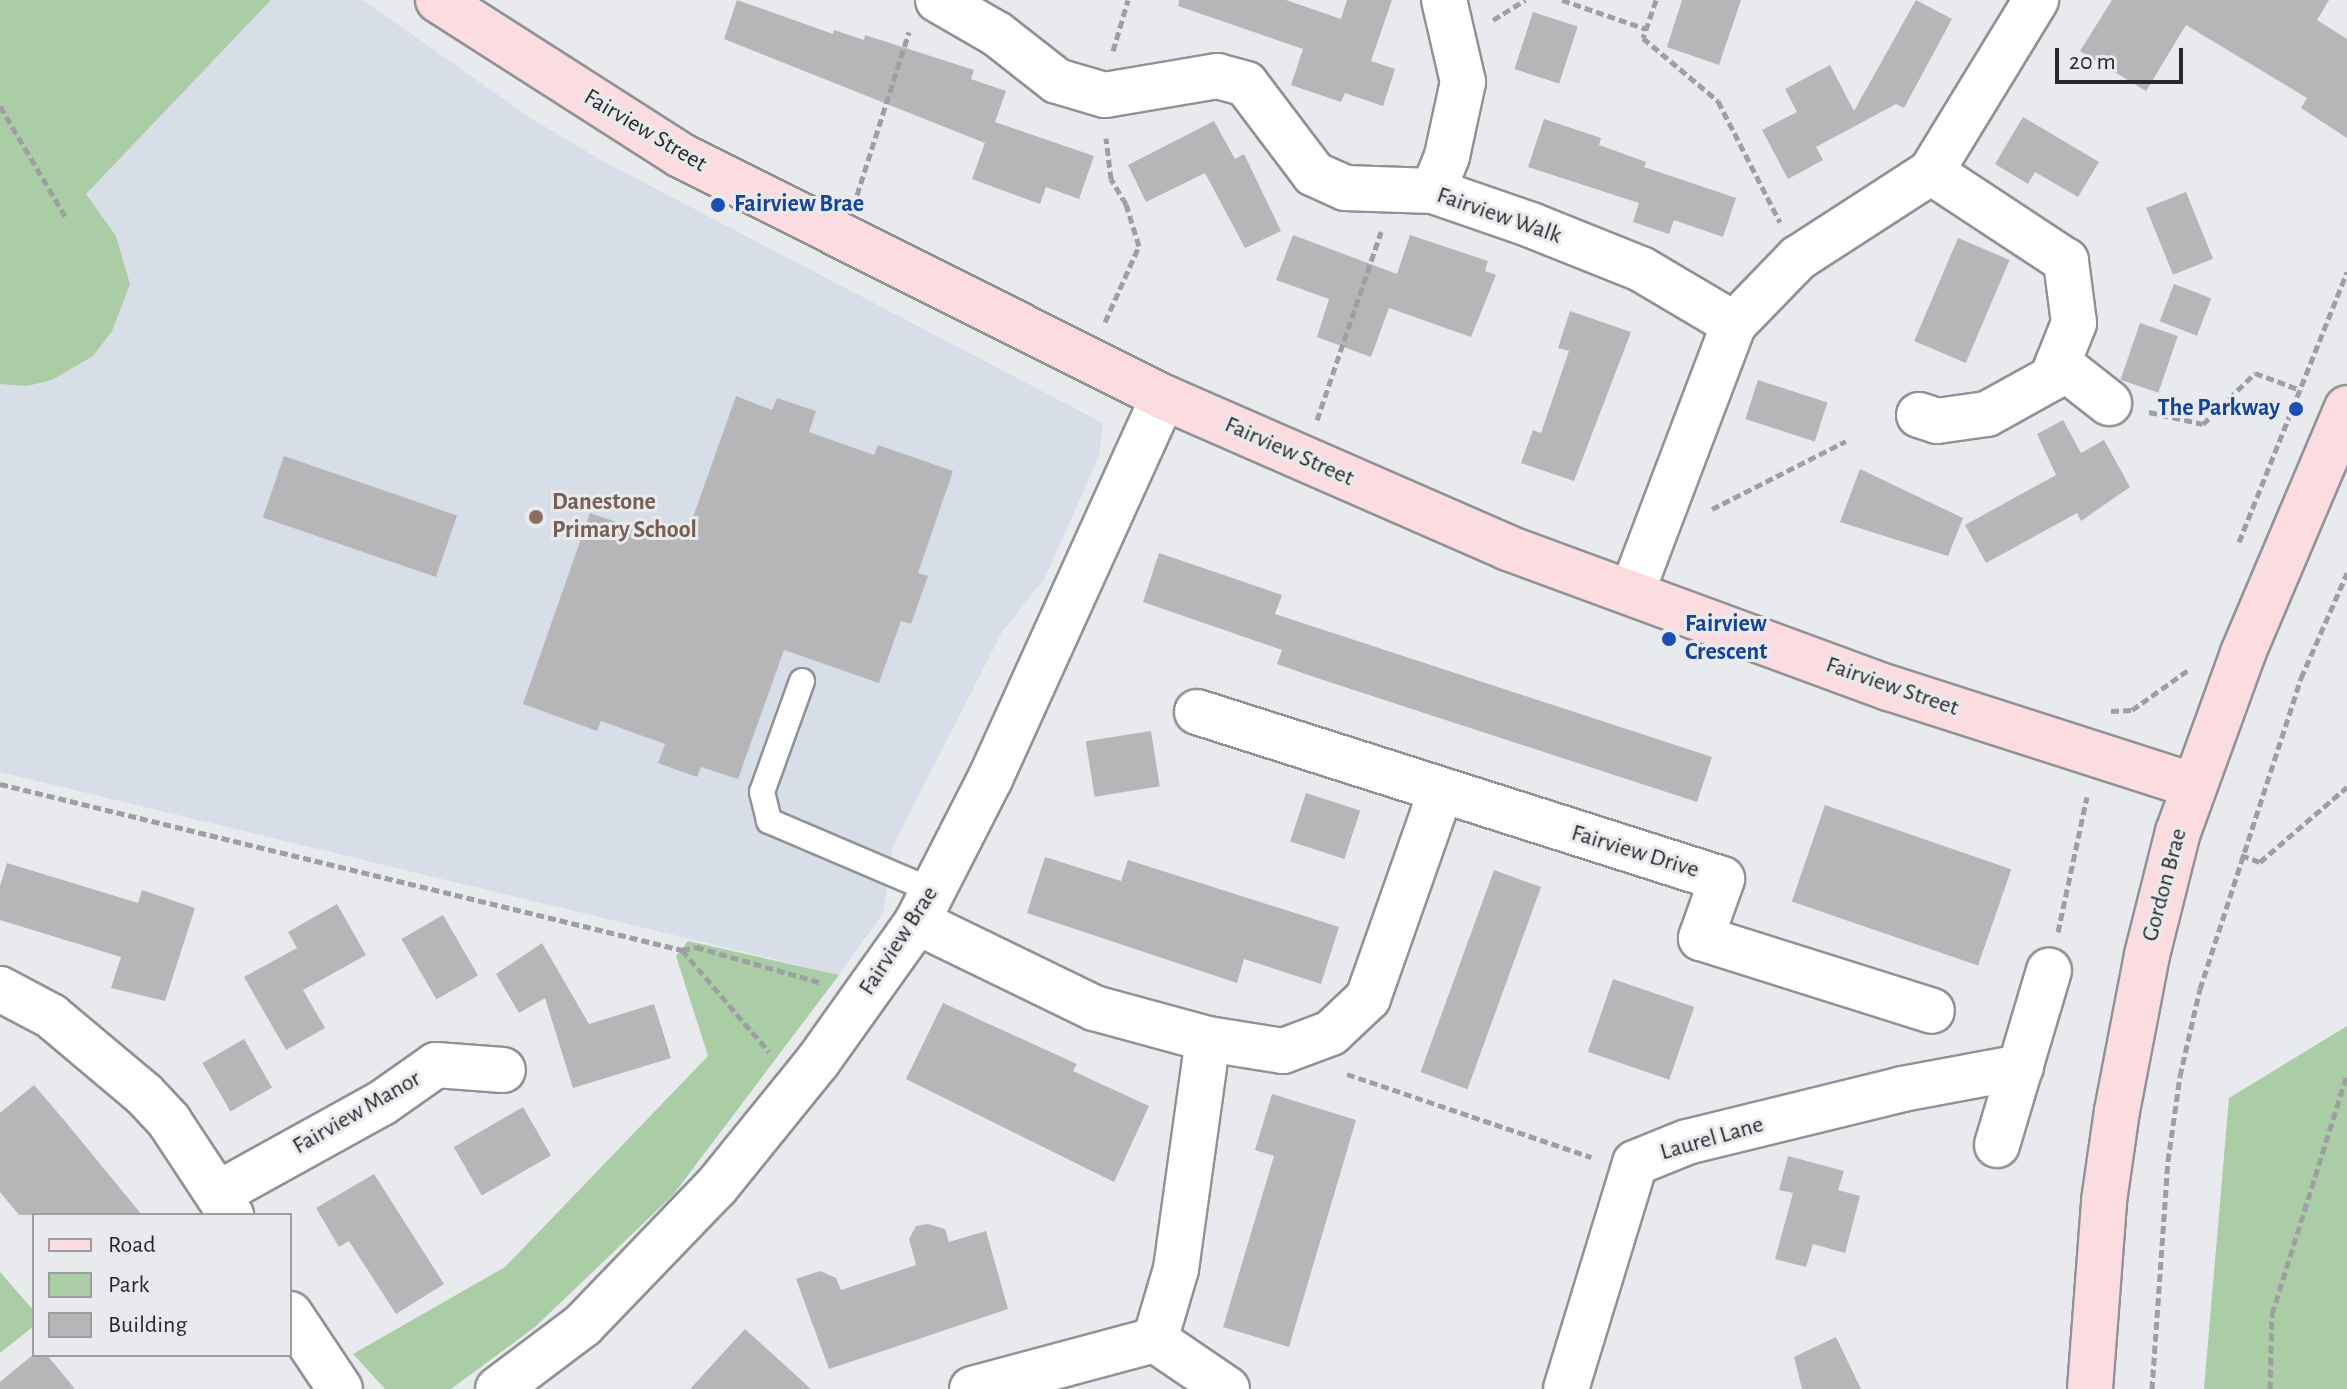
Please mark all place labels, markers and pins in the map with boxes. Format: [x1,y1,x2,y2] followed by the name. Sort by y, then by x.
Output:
[734,191,864,219] place label: Fairview Brae
[709,196,727,214] marker: Fairview Brae
[2157,395,2280,423] place label: The Parkway
[2287,400,2305,418] marker: The Parkway
[552,489,697,545] place label: Danestone Primary School
[527,508,545,526] marker: Danestone Primary School
[1685,611,1767,667] place label: Fairview Crescent
[1660,630,1678,648] marker: Fairview Crescent

